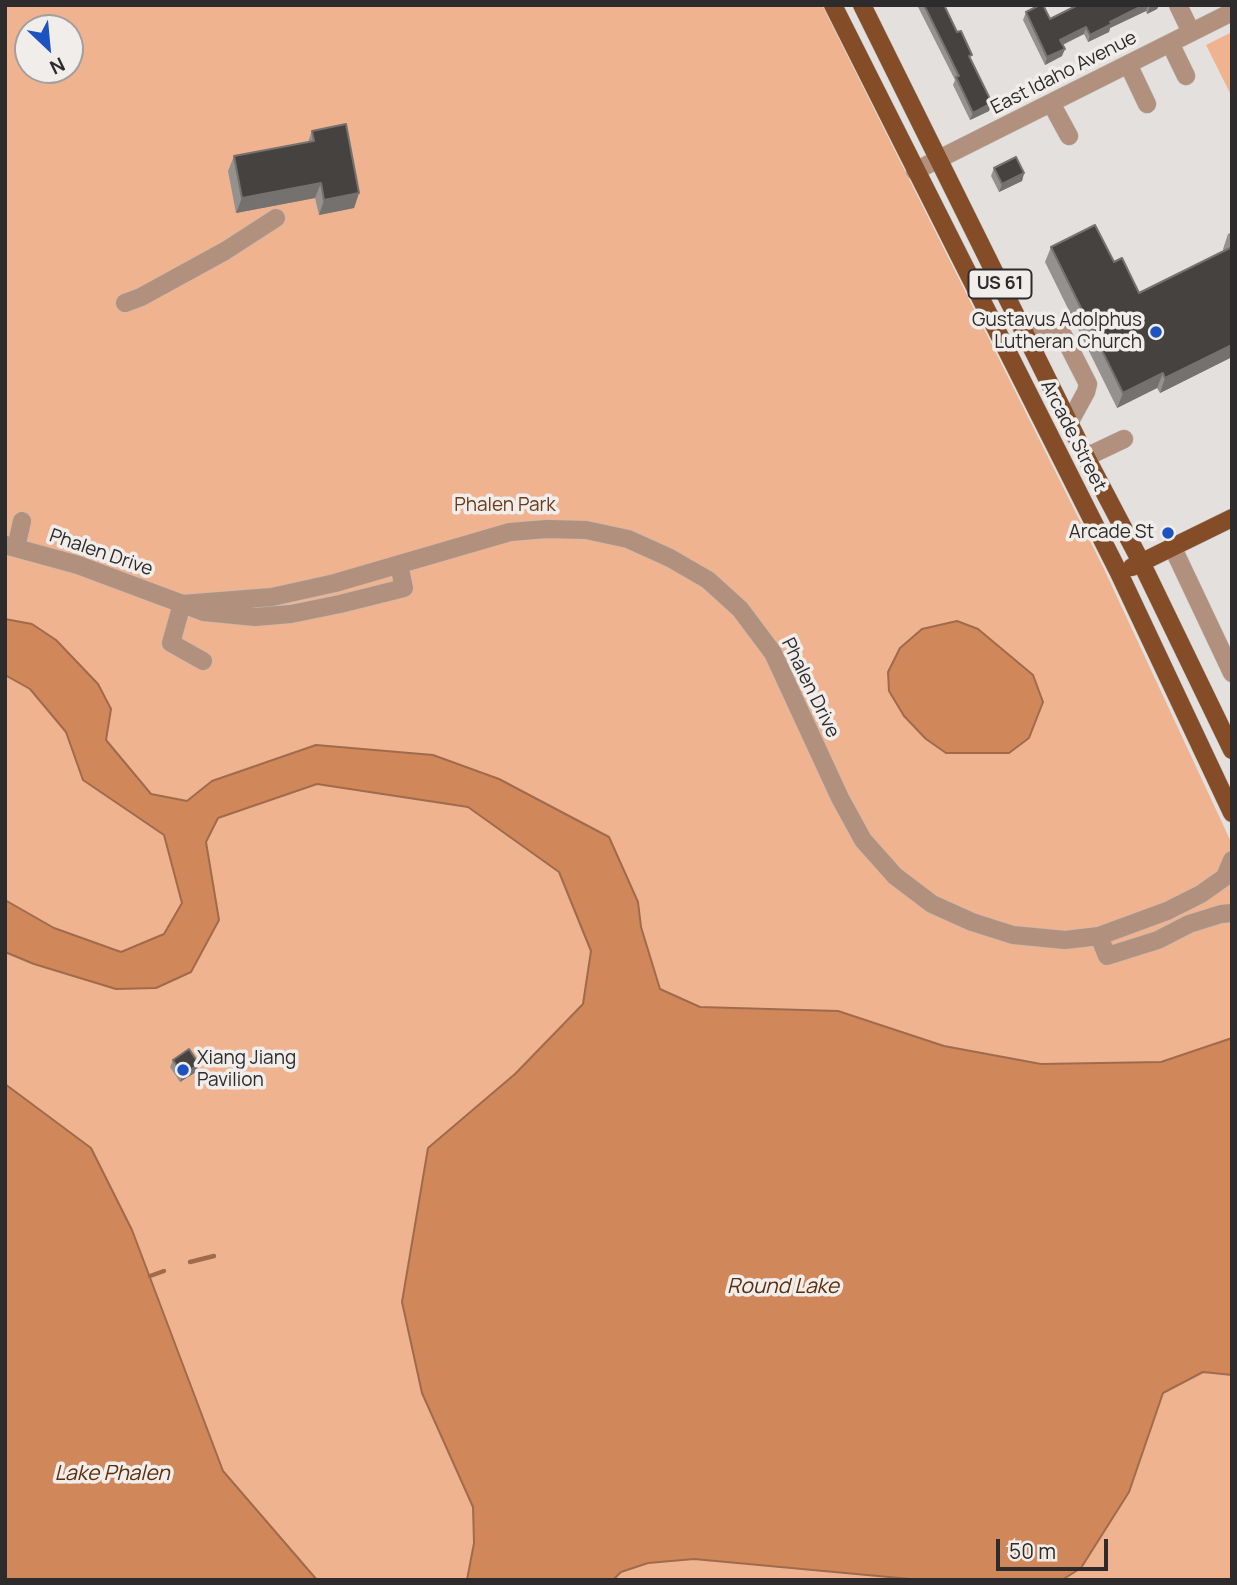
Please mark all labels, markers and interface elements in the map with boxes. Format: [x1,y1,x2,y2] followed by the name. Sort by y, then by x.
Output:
[14,14,84,84] north arrow
[987,26,1141,120] street label: East Idaho Avenue
[45,51,69,81] text: N
[968,270,1032,298] road number: US 61
[972,310,1142,354] place label: Gustavus Adolphus Lutheran Church
[1148,324,1164,340] marker: Gustavus Adolphus Lutheran Church
[1035,377,1111,495] street label: Arcade Street
[454,495,556,517] park label: Phalen Park
[1069,522,1154,544] place label: Arcade St
[46,525,156,581] street label: Phalen Drive
[1160,525,1176,541] marker: Arcade St
[776,634,844,742] street label: Phalen Drive
[197,1048,296,1092] place label: Xiang Jiang Pavilion
[175,1062,191,1078] marker: Xiang Jiang Pavilion
[727,1274,839,1300] water label: Round Lake
[54,1461,170,1487] water label: Lake Phalen
[999,1526,1111,1570] scale bar
[1009,1537,1056,1565] text: 50 m

